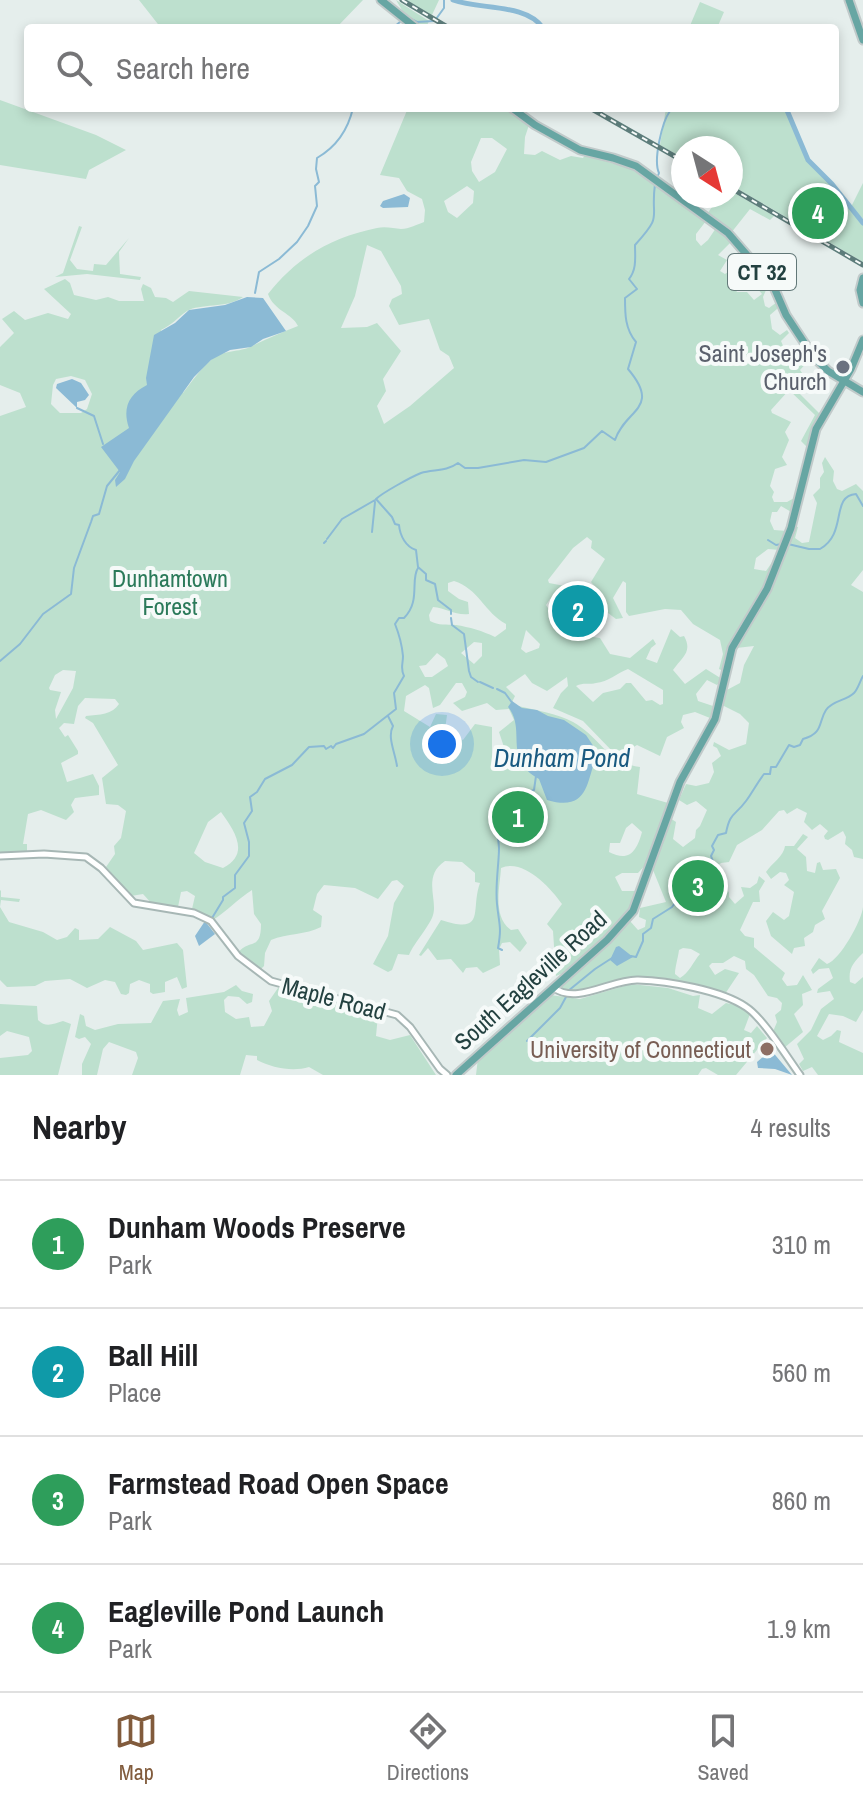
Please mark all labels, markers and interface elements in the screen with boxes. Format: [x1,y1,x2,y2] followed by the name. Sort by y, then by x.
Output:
[24,24,839,112] search box
[52,46,96,90] icon: search
[116,48,250,88] text: Search here
[671,136,743,208] north arrow
[792,183,844,243] pin: 4
[728,254,796,290] road number: CT 32
[699,337,827,397] place label: Saint Joseph's Church
[834,358,852,376] marker: Saint Joseph's Church
[112,562,228,622] park label: Dunhamtown Forest
[552,581,604,641] pin: 2
[422,724,462,764] your location
[494,740,630,775] water label: Dunham Pond
[492,787,544,847] pin: 1
[672,856,724,916] pin: 3
[447,903,613,1057] street label: South Eagleville Road
[279,969,389,1027] street label: Maple Road
[530,1033,752,1065] place label: University of Connecticut
[758,1040,776,1058] marker: University of Connecticut
[32,1104,127,1150] text: Nearby
[750,1110,831,1145] text: 4 results
[108,1207,406,1247] text: Dunham Woods Preserve
[52,1227,64,1262] text: 1
[772,1227,831,1262] text: 310 m
[108,1247,152,1282] text: Park
[108,1335,198,1375] text: Ball Hill
[52,1355,64,1390] text: 2
[772,1355,831,1390] text: 560 m
[108,1375,161,1410] text: Place
[108,1463,449,1503] text: Farmstead Road Open Space
[52,1483,64,1518] text: 3
[772,1483,831,1518] text: 860 m
[108,1503,152,1538] text: Park
[108,1591,384,1631] text: Eagleville Pond Launch
[52,1611,64,1646] text: 4
[767,1611,831,1646] text: 1.9 km
[108,1631,152,1666] text: Park
[114,1709,158,1787] tab: Map
[387,1709,469,1787] tab: Directions
[698,1709,749,1787] tab: Saved

